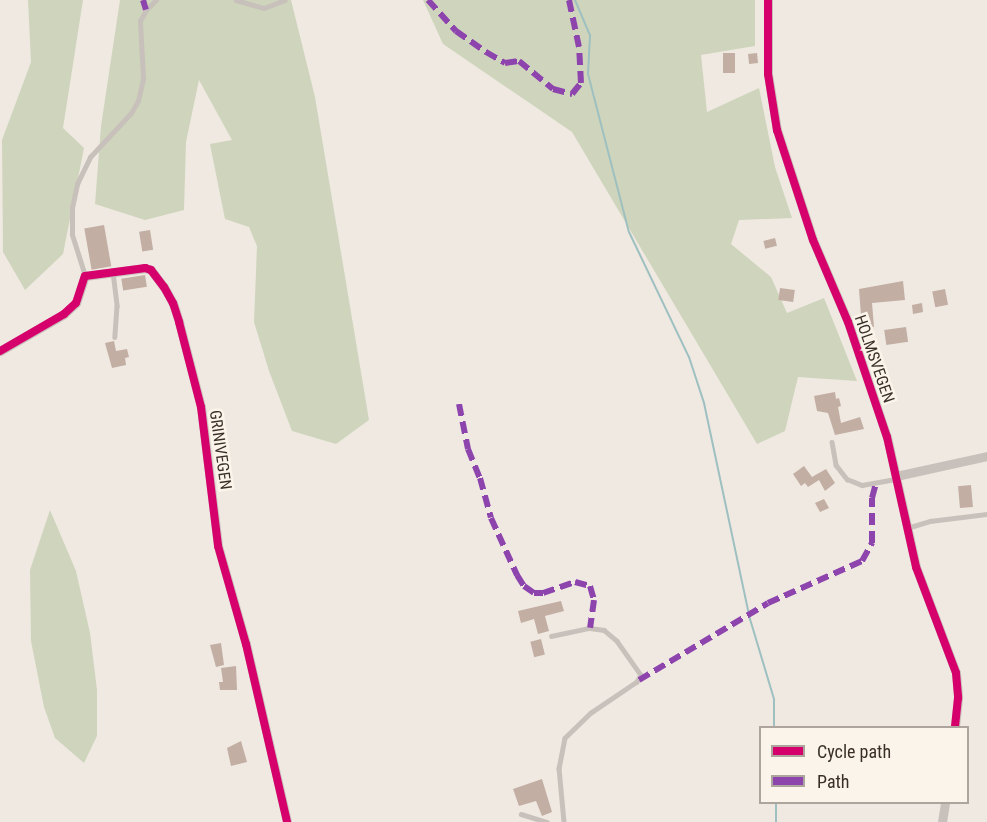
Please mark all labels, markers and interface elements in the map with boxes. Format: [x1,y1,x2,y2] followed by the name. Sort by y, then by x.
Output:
[850,312,898,406] street label: HOLMSVEGEN
[205,409,235,491] street label: GRINIVEGEN
[759,726,969,804] legend
[817,741,891,762] text: Cycle path
[817,771,850,792] text: Path

